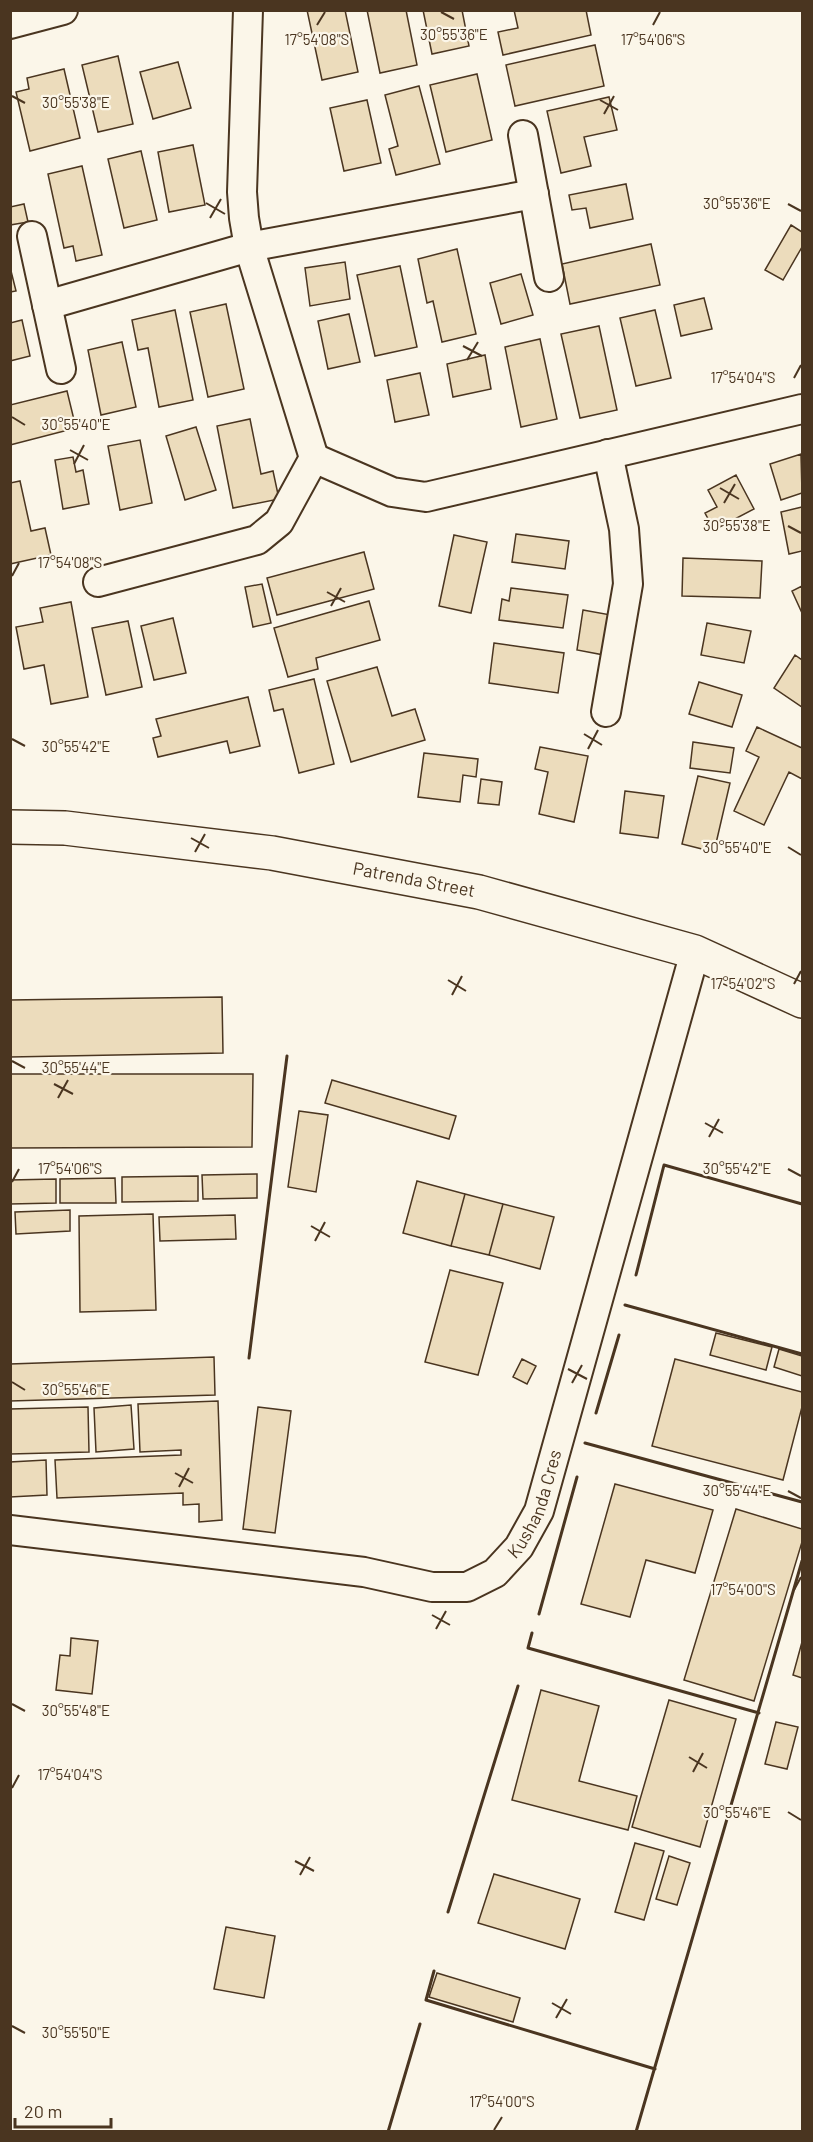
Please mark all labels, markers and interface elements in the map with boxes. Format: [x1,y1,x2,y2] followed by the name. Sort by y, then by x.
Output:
[420,25,488,43] text: 30°55'36"E
[285,30,349,48] text: 17°54'08"S
[621,30,685,48] text: 17°54'06"S
[42,93,110,111] text: 30°55'38"E
[703,194,771,212] text: 30°55'36"E
[710,368,776,386] text: 17°54'04"S
[42,415,110,433] text: 30°55'40"E
[703,516,771,534] text: 30°55'38"E
[38,553,102,571] text: 17°54'08"S
[42,737,110,755] text: 30°55'42"E
[703,838,771,856] text: 30°55'40"E
[351,856,477,901] street label: Patrenda Street
[710,974,776,992] text: 17°54'02"S
[42,1058,110,1076] text: 30°55'44"E
[38,1159,102,1177] text: 17°54'06"S
[703,1159,771,1177] text: 30°55'42"E
[42,1380,110,1398] text: 30°55'46"E
[502,1447,566,1562] street label: Kushanda Cres
[703,1481,771,1499] text: 30°55'44"E
[710,1580,776,1598] text: 17°54'00"S
[42,1701,110,1719] text: 30°55'48"E
[37,1765,103,1783] text: 17°54'04"S
[703,1803,771,1821] text: 30°55'46"E
[42,2023,110,2041] text: 30°55'50"E
[15,2091,111,2129] scale bar
[469,2092,535,2110] text: 17°54'00"S
[24,2100,62,2122] text: 20 m

